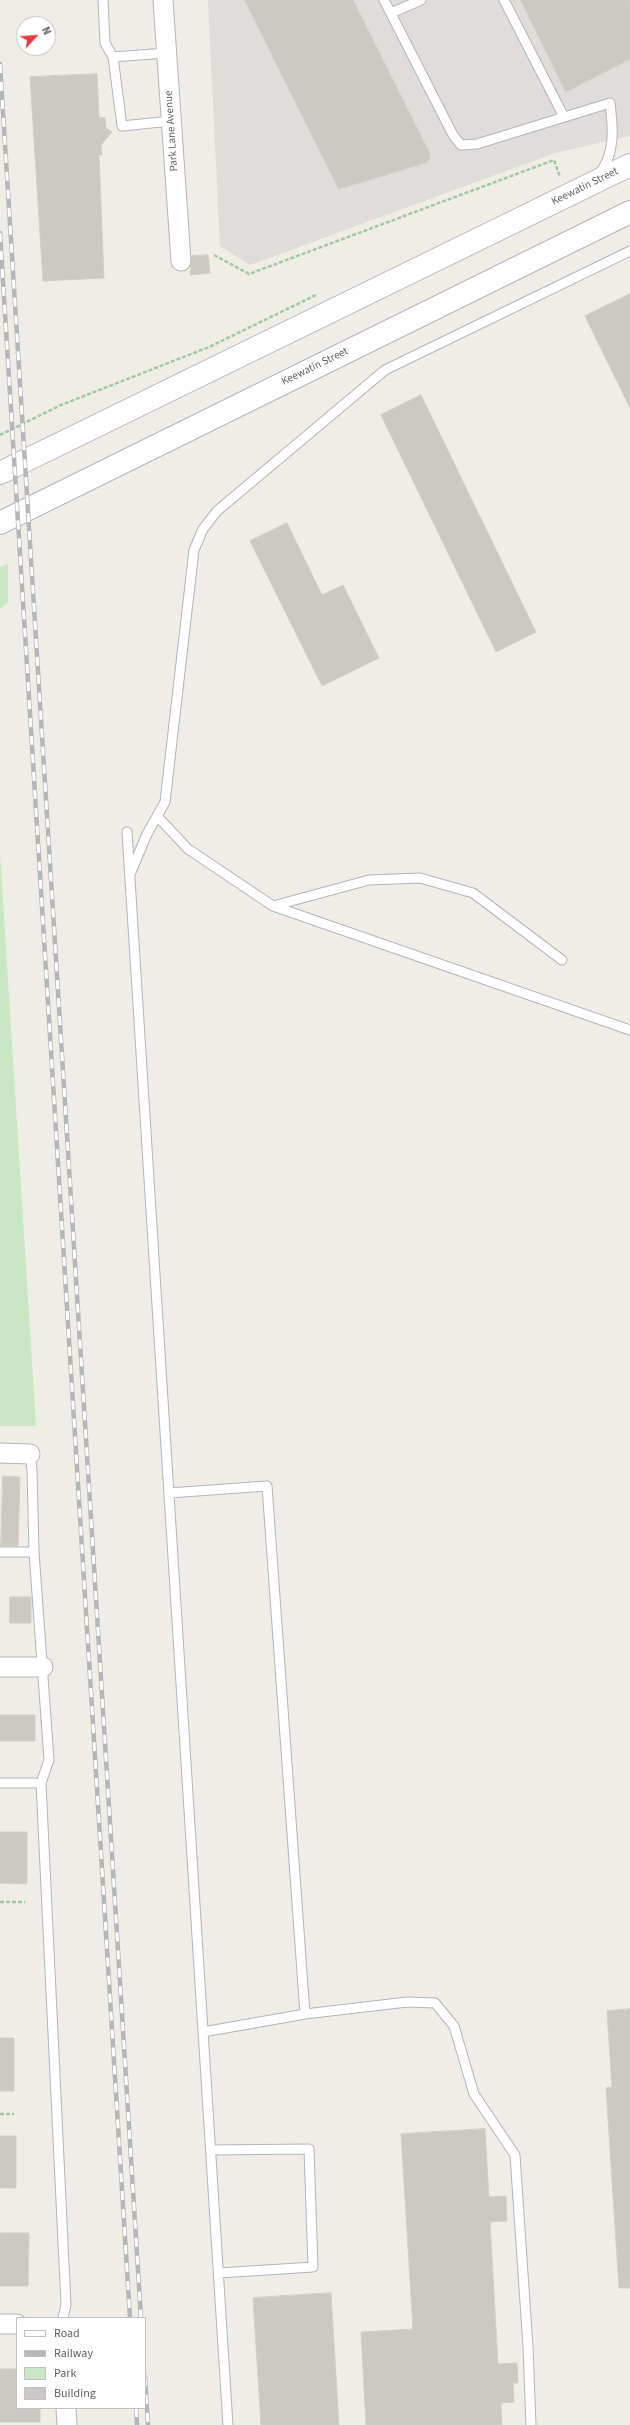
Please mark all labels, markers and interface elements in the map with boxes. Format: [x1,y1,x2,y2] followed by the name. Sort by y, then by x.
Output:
[16,16,56,56] north arrow
[38,24,55,38] text: N
[163,90,181,172] street label: Park Lane Avenue
[549,165,621,209] street label: Keewatin Street
[279,345,351,389] street label: Keewatin Street
[16,2317,146,2409] legend
[54,2325,80,2342] text: Road
[54,2345,93,2362] text: Railway
[54,2365,76,2382] text: Park
[54,2385,96,2402] text: Building

